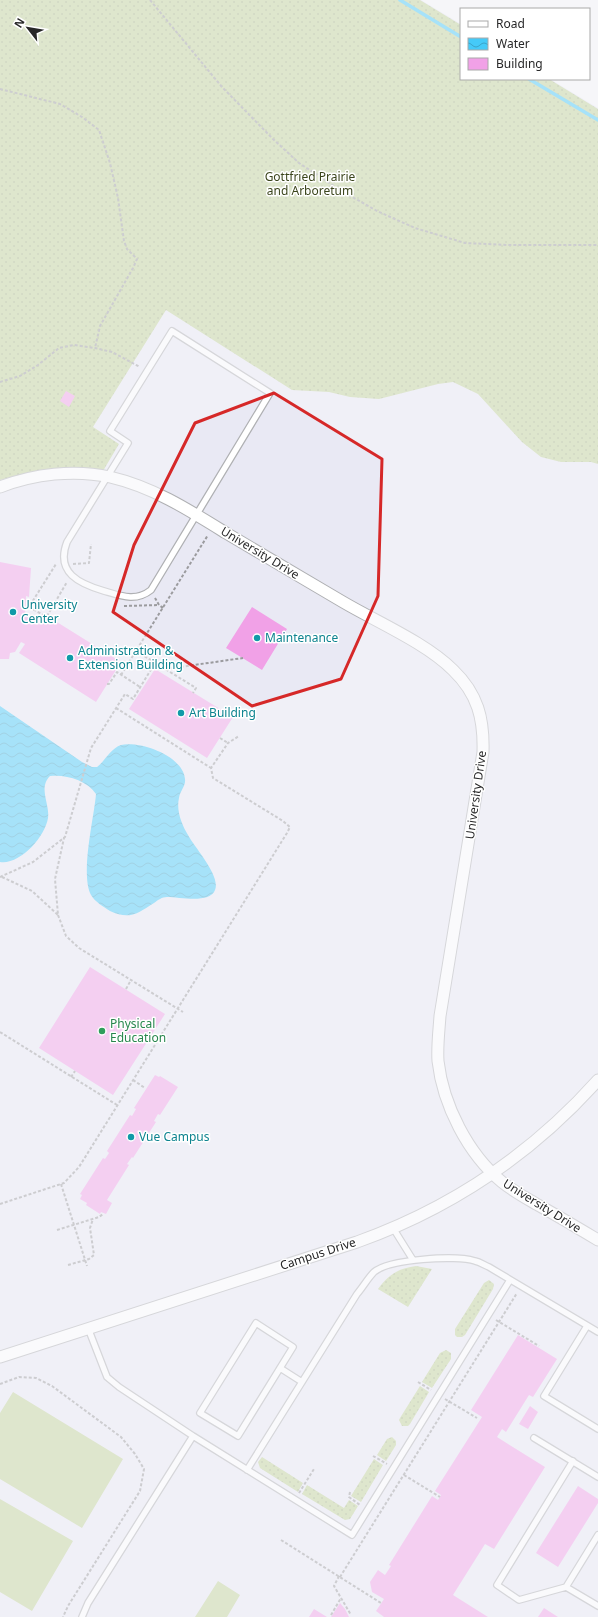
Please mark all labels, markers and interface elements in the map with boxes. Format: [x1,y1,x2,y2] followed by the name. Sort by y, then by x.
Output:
[8,8,48,48] north arrow
[460,8,590,80] legend
[10,15,28,30] text: N
[496,15,525,32] text: Road
[496,35,530,52] text: Water
[496,55,543,72] text: Building
[265,168,356,199] park label: Gottfried Prairie and Arboretum
[218,522,303,583] street label: University Drive
[21,596,78,627] place label: University Center
[8,607,18,617] marker: University Center
[265,629,339,646] place label: Maintenance
[252,633,262,643] marker: Maintenance
[78,642,183,673] place label: Administration & Extension Building
[65,653,75,663] marker: Administration & Extension Building
[189,704,256,721] place label: Art Building
[176,708,186,718] marker: Art Building
[461,749,490,840] street label: University Drive
[110,1015,166,1046] place label: Physical Education
[97,1026,107,1036] marker: Physical Education
[139,1128,210,1145] place label: Vue Campus
[126,1132,136,1142] marker: Vue Campus
[500,1175,585,1237] street label: University Drive
[278,1233,358,1274] street label: Campus Drive

